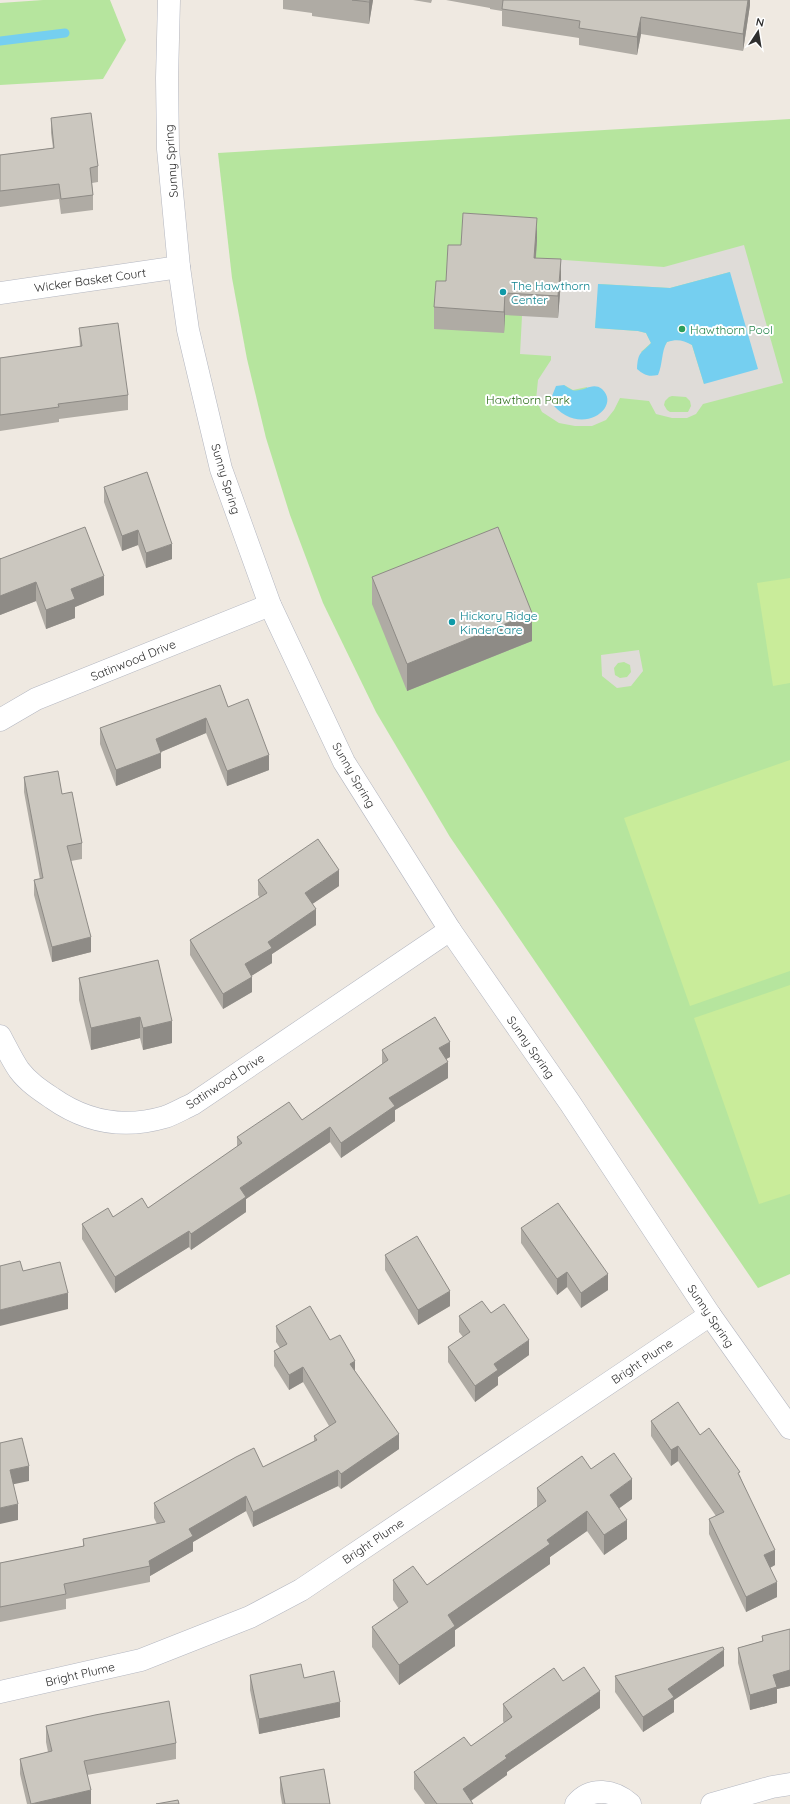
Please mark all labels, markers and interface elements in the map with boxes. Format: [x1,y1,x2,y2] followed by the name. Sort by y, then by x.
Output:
[738,12,778,52] north arrow
[755,15,765,30] text: N
[161,124,181,198] street label: Sunny Spring
[33,265,147,295] street label: Wicker Basket Court
[511,278,590,307] place label: The Hawthorn Center
[498,287,508,297] marker: The Hawthorn Center
[690,322,773,337] place label: Hawthorn Pool
[677,324,687,334] marker: Hawthorn Pool
[486,392,570,407] park label: Hawthorn Park
[208,442,244,516] street label: Sunny Spring
[460,608,538,637] place label: Hickory Ridge KinderCare
[447,617,457,627] marker: Hickory Ridge KinderCare
[88,636,178,684] street label: Satinwood Drive
[329,740,379,810] street label: Sunny Spring
[504,1013,558,1081] street label: Sunny Spring
[183,1050,267,1112] street label: Satinwood Drive
[684,1282,738,1350] street label: Sunny Spring
[608,1335,676,1387] street label: Bright Plume
[339,1515,407,1567] street label: Bright Plume
[44,1659,117,1689] street label: Bright Plume

